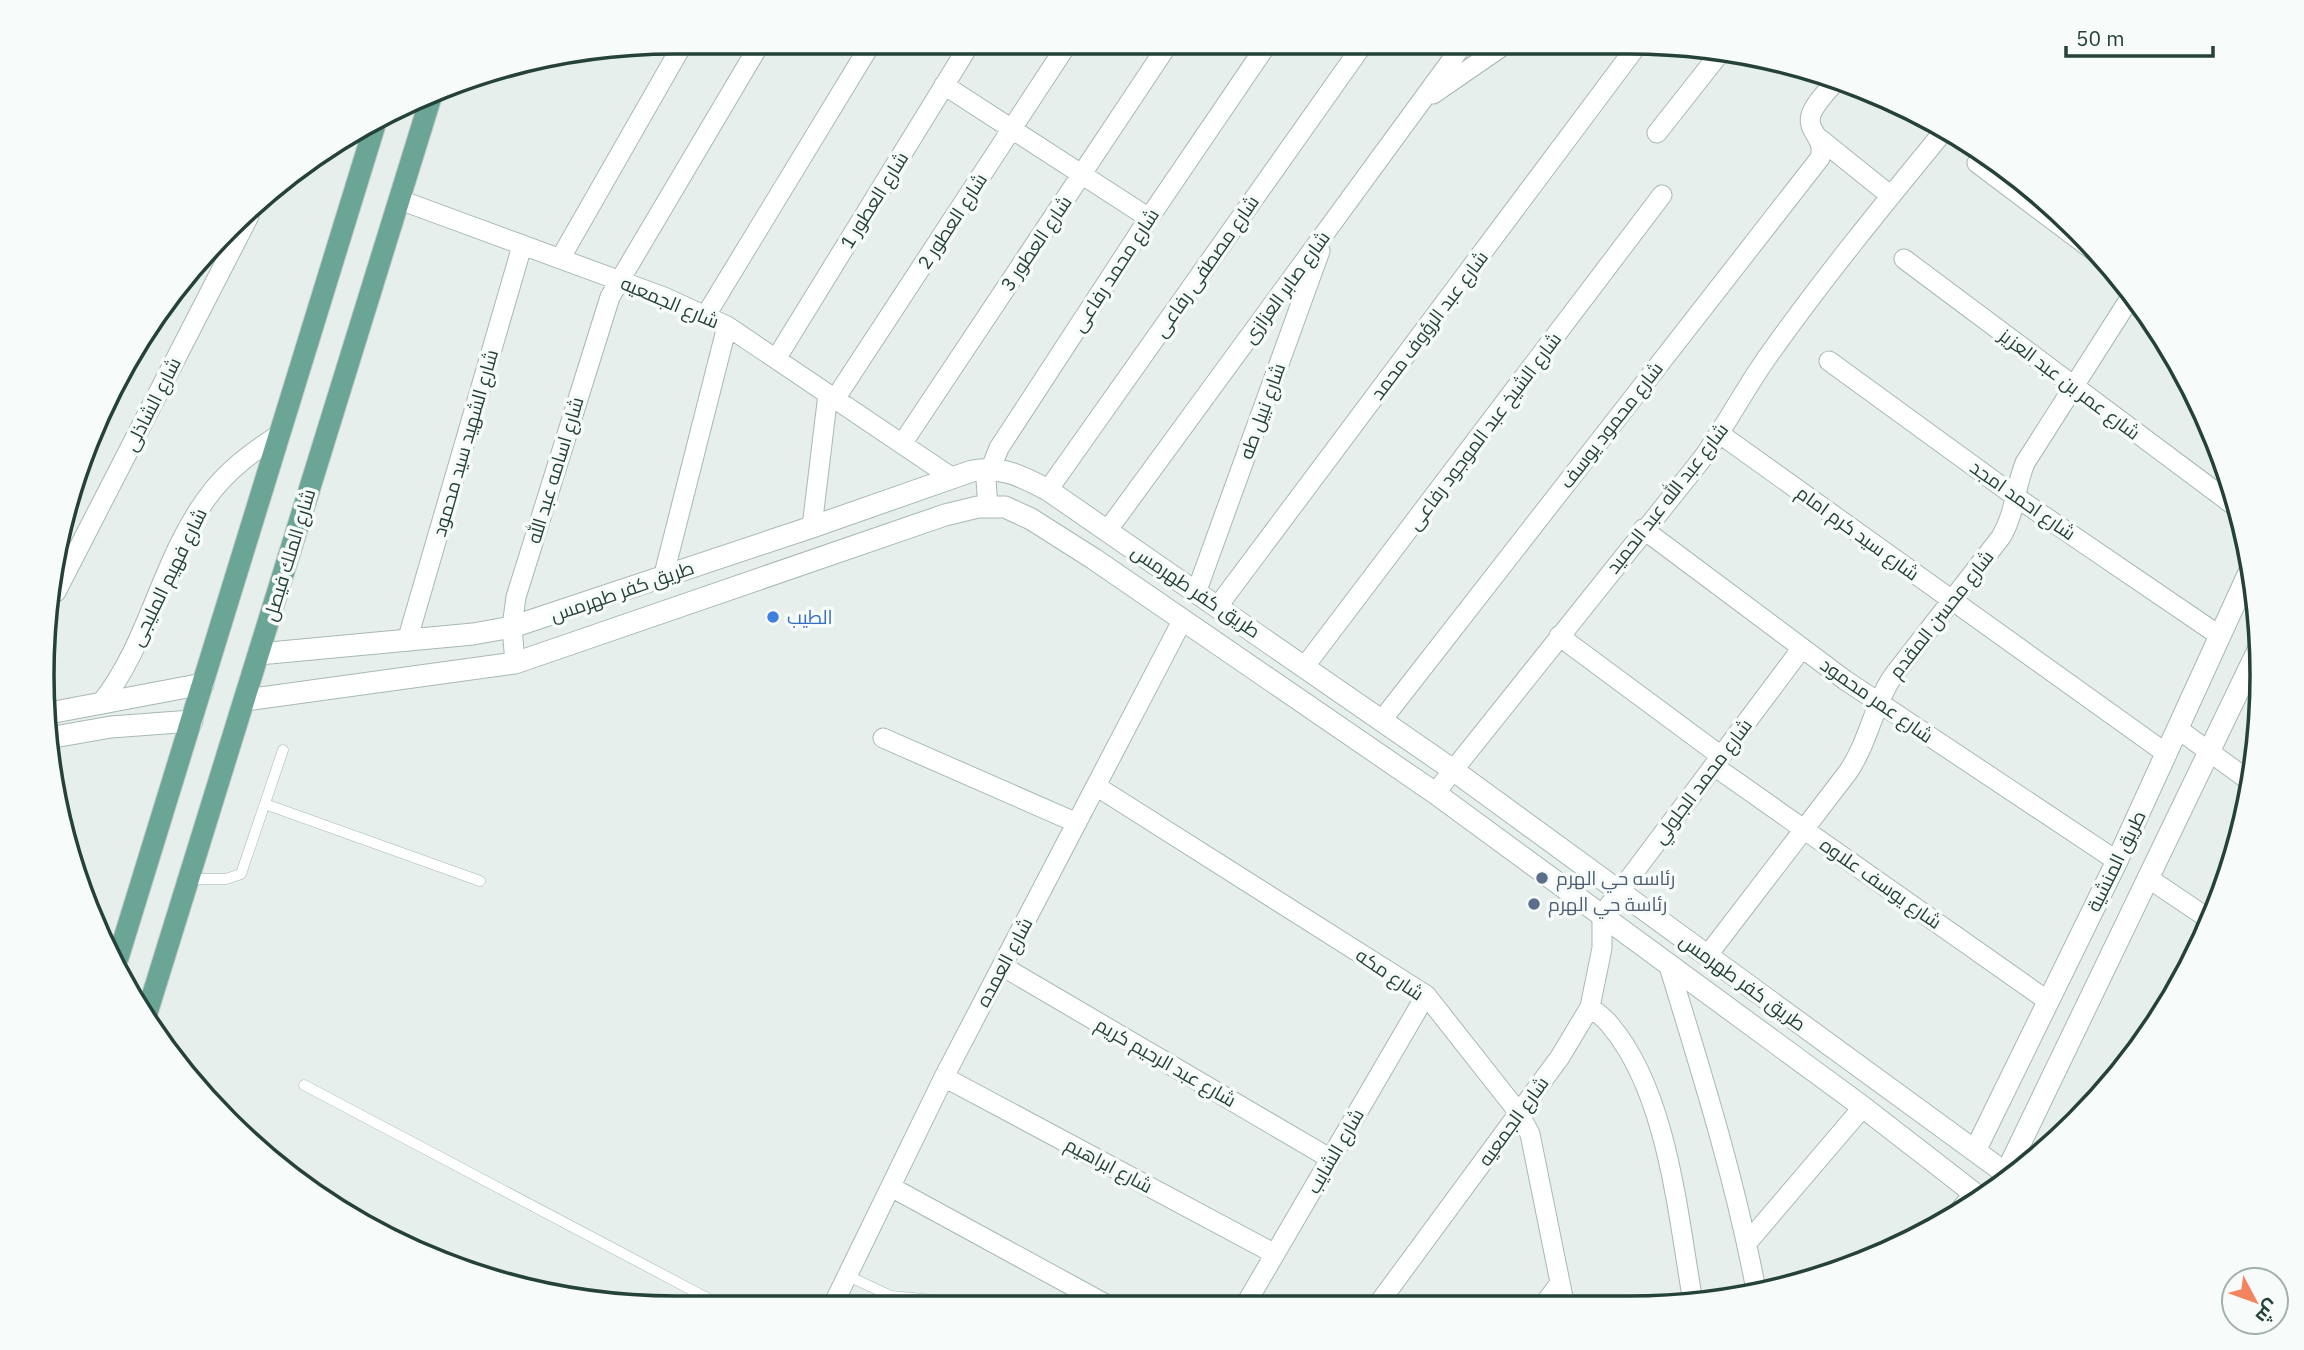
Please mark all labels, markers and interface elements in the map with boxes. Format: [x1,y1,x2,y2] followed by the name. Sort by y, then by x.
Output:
[2066,14,2213,58] scale bar
[2076,24,2125,52] text: 50 m
[835,147,915,254] street label: شارع العطور 1
[912,168,994,275] street label: شارع العطور 2
[995,191,1078,296] street label: شارع العطور 3
[1148,191,1266,343] street label: شارع مصطفى رفاعى
[1066,204,1166,337] street label: شارع محمد رفاعى
[1237,226,1336,349] street label: شارع صابر العزازى
[1365,246,1494,405] street label: شارع عبد الرؤوف محمد
[616,271,723,335] street label: شارع الجمعيه
[1993,323,2145,446] street label: شارع عمر بن عبد العزيز
[1402,328,1568,536] street label: شارع الشيخ عبد الموجود رفاعى
[427,347,505,540] street label: شارع الشهيد سيد محمود
[118,353,188,456] street label: شارع الشاذلى
[1554,357,1670,494] street label: شارع محمود يوسف
[1234,360,1292,463] street label: شارع نبيل طه
[521,394,591,547] street label: شارع اسامه عبد الله
[1601,418,1735,579] street label: شارع عبد الله عبد الحميد
[1964,455,2080,547] street label: شارع احمد امجد
[1791,480,1924,587] street label: شارع سيد كرم امام
[258,486,322,625] street label: شارع الملك فيصل
[124,504,214,651] street label: شارع فهيم المليجى
[1126,539,1265,644] street label: طريق كفر طهرمس
[1883,545,2000,684] street label: شارع محسن المقدم
[547,555,697,628] street label: طريق كفر طهرمس
[787,605,833,629] place label: الطيب
[765,609,781,625] marker: الطيب
[1815,652,1938,749] street label: شارع عمر محمود
[1647,714,1759,850] street label: شارع محمد الجلولي
[2081,807,2152,916] street label: طريق المنشية
[1814,832,1946,935] street label: شارع يوسف علاوه
[1556,866,1675,893] place label: رئاسه حي الهرم
[1534,870,1550,886] marker: رئاسه حي الهرم
[1548,892,1667,919] place label: رئاسة حي الهرم
[1526,896,1542,912] marker: رئاسة حي الهرم
[970,913,1039,1012] street label: شارع العمده
[1675,928,1811,1037] street label: طريق كفر طهرمس
[1350,943,1429,1007] street label: شارع مكه
[1090,1012,1241,1114] street label: شارع عبد الرحيم كريم
[1473,1072,1555,1172] street label: شارع الجمعيه
[1301,1104,1371,1199] street label: شارع الشايب
[1060,1132,1157,1200] street label: شارع ابراهيم
[2220,1266,2290,1336] north arrow
[2251,1295,2285,1329] text: ش

